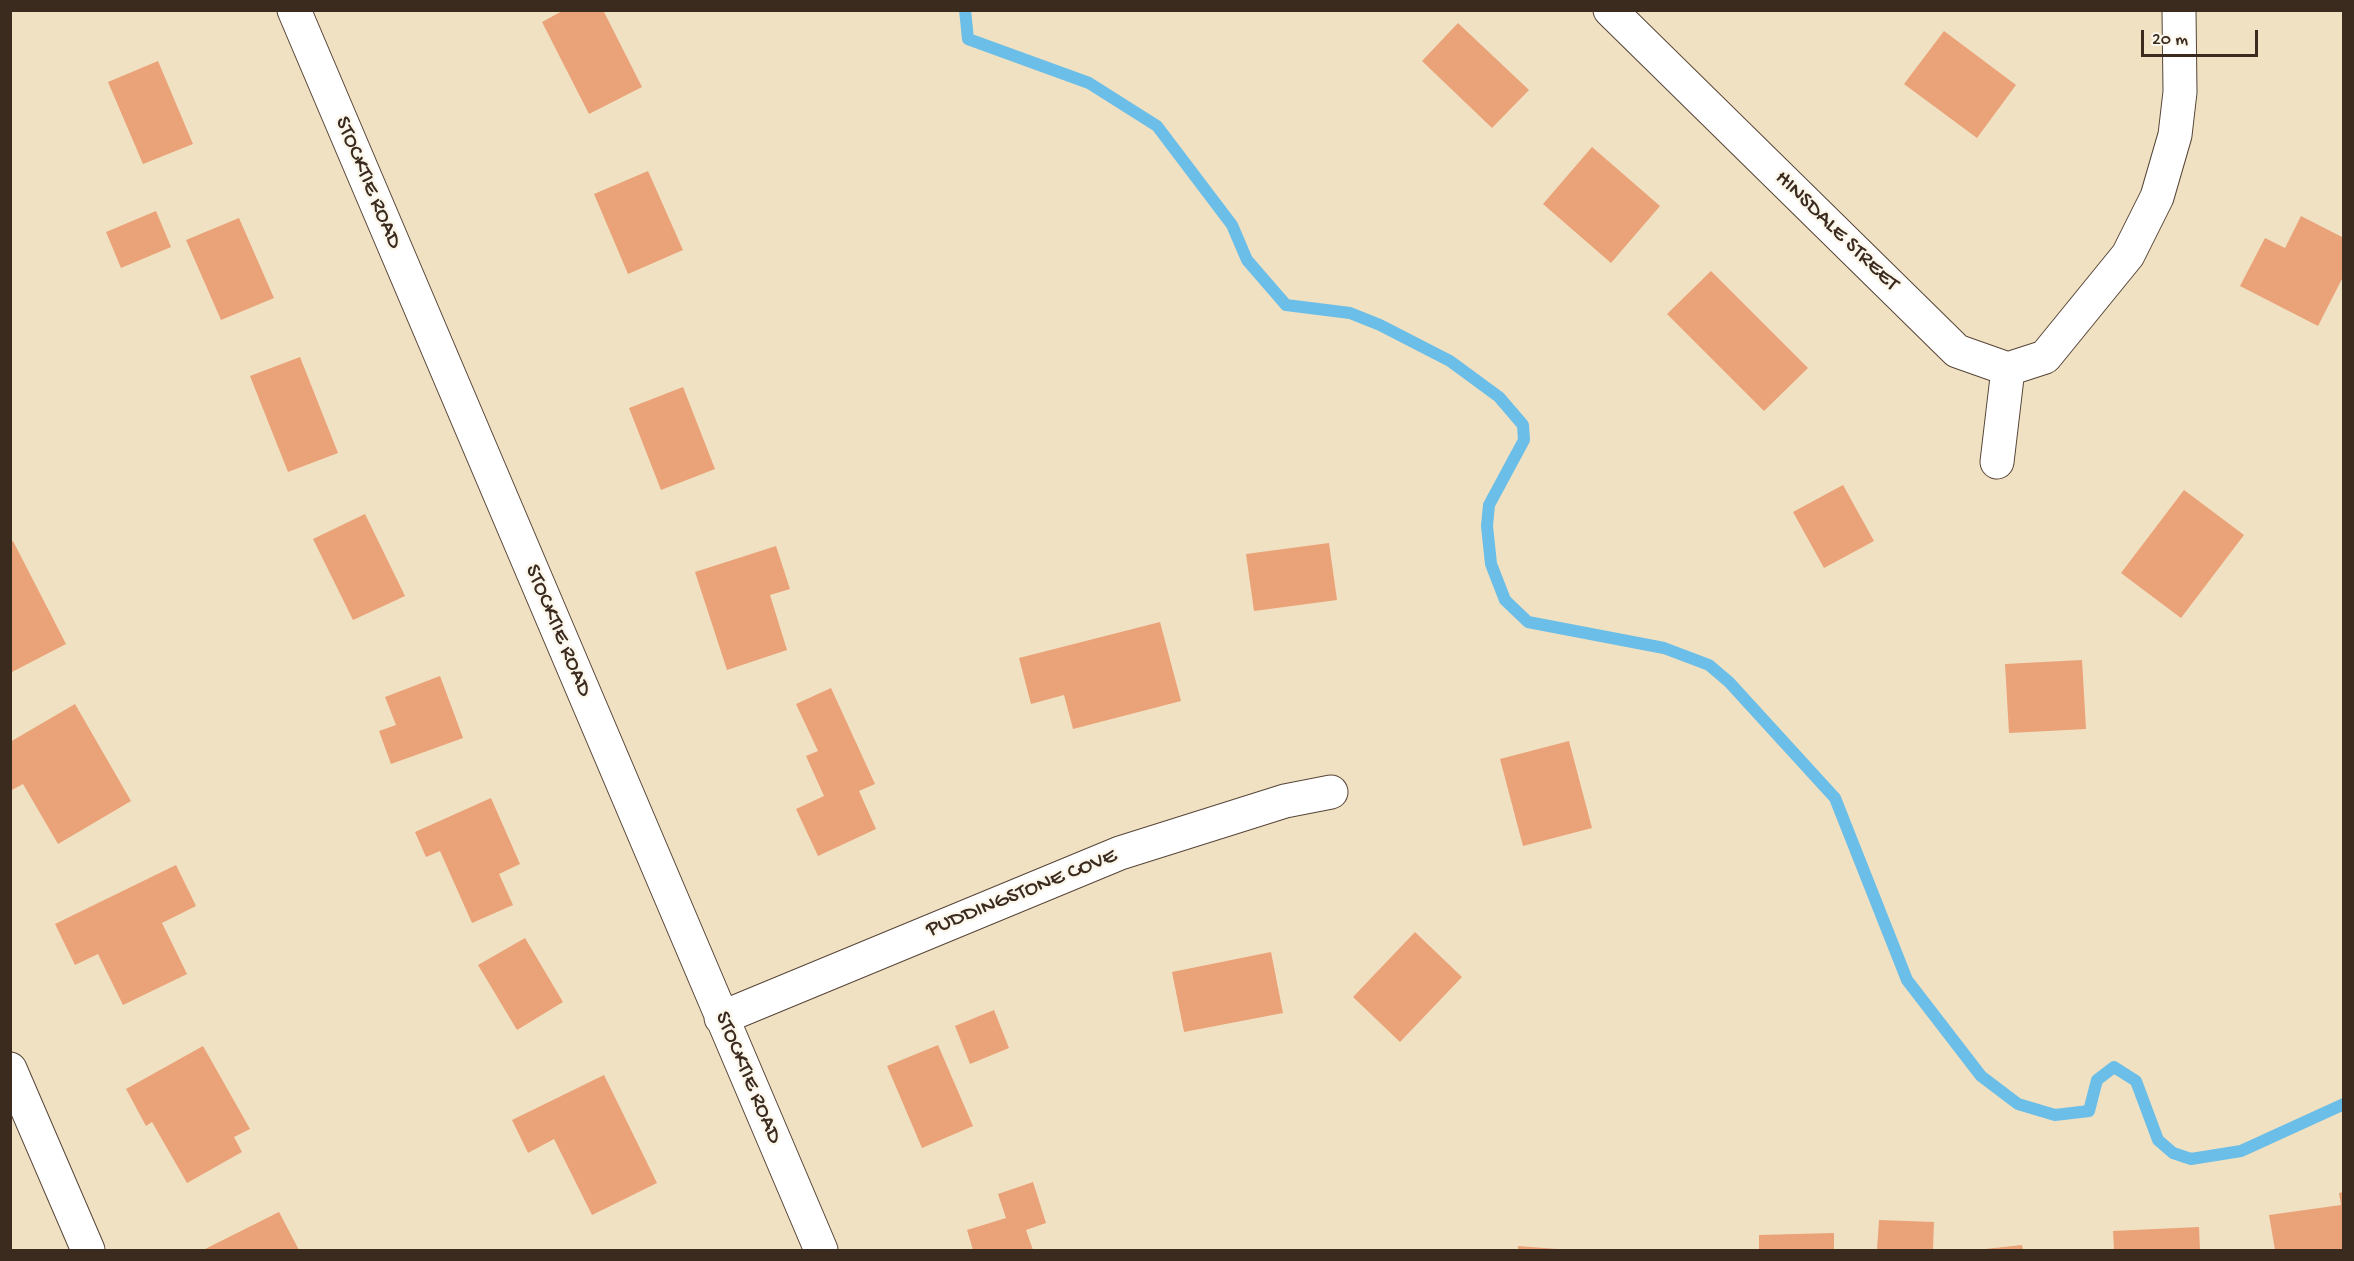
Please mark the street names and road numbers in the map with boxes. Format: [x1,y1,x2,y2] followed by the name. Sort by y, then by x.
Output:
[327,113,407,253] street label: STOCKTIE ROAD
[1768,166,1904,298] street label: HINSDALE STREET
[517,561,597,701] street label: STOCKTIE ROAD
[923,844,1121,944] street label: PUDDINGSTONE COVE
[707,1008,787,1148] street label: STOCKTIE ROAD

